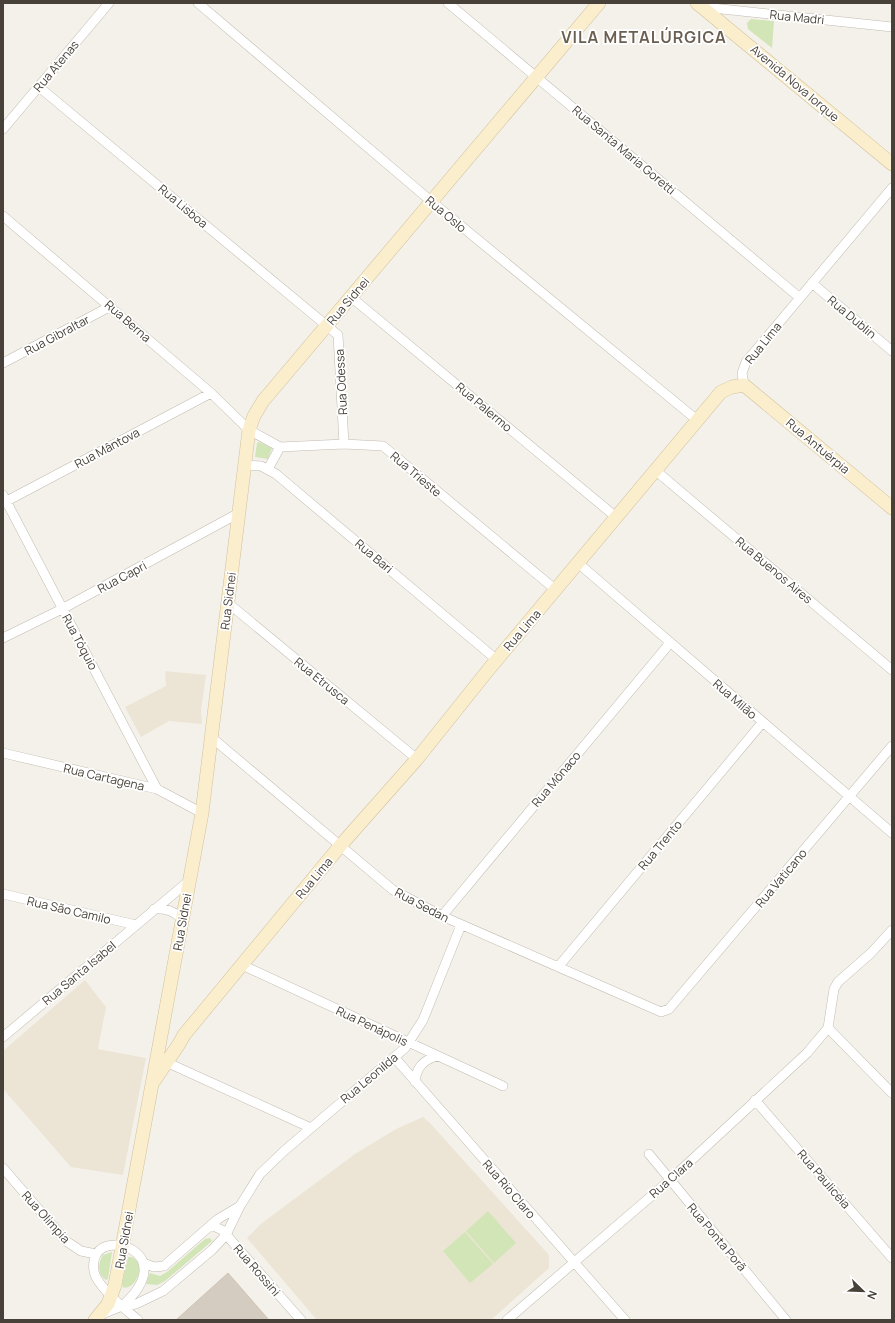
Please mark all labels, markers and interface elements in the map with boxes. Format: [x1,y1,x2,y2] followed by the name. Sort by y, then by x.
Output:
[769,6,825,28] street label: Rua Madri
[561,26,727,48] district label: VILA METALÚRGICA
[29,37,83,95] street label: Rua Atenas
[747,41,843,125] street label: Avenida Nova Iorque
[569,102,679,198] street label: Rua Santa Maria Goretti
[155,180,211,232] street label: Rua Lisboa
[422,192,470,236] street label: Rua Oslo
[323,273,373,329] street label: Rua Sidnei
[824,292,880,342] street label: Rua Dublin
[101,296,155,346] street label: Rua Berna
[21,310,93,359] street label: Rua Gibraltar
[741,318,785,368] street label: Rua Lima
[331,349,351,415] street label: Rua Odessa
[452,378,516,436] street label: Rua Palermo
[783,414,853,478] street label: Rua Antuérpia
[71,424,143,472] street label: Rua Mântova
[387,447,445,501] street label: Rua Trieste
[732,533,816,607] street label: Rua Buenos Aires
[351,535,397,577] street label: Rua Bari
[95,557,149,597] street label: Rua Capri
[216,571,240,631] street label: Rua Sidnei
[499,606,545,654] street label: Rua Lima
[58,611,102,673] street label: Rua Tóquio
[291,653,353,709] street label: Rua Etrusca
[709,675,761,723] street label: Rua Milão
[528,747,584,811] street label: Rua Mônaco
[62,759,146,795] street label: Rua Cartagena
[634,816,686,874] street label: Rua Trento
[751,845,811,911] street label: Rua Vaticano
[292,854,336,902] street label: Rua Lima
[392,884,452,926] street label: Rua Sedan
[25,892,113,928] street label: Rua São Camilo
[169,892,195,952] street label: Rua Sidnei
[38,937,120,1009] street label: Rua Santa Isabel
[333,1002,411,1050] street label: Rua Penápolis
[337,1049,401,1107] street label: Rua Leonilda
[794,1146,854,1212] street label: Rua Paulicéia
[646,1154,696,1202] street label: Rua Clara
[479,1156,539,1222] street label: Rua Rio Claro
[18,1187,74,1247] street label: Rua Olímpia
[683,1199,751,1275] street label: Rua Ponta Porã
[111,1210,137,1270] street label: Rua Sidnei
[230,1240,284,1300] street label: Rua Rossini
[843,1271,883,1311] north arrow
[864,1289,881,1302] text: N

